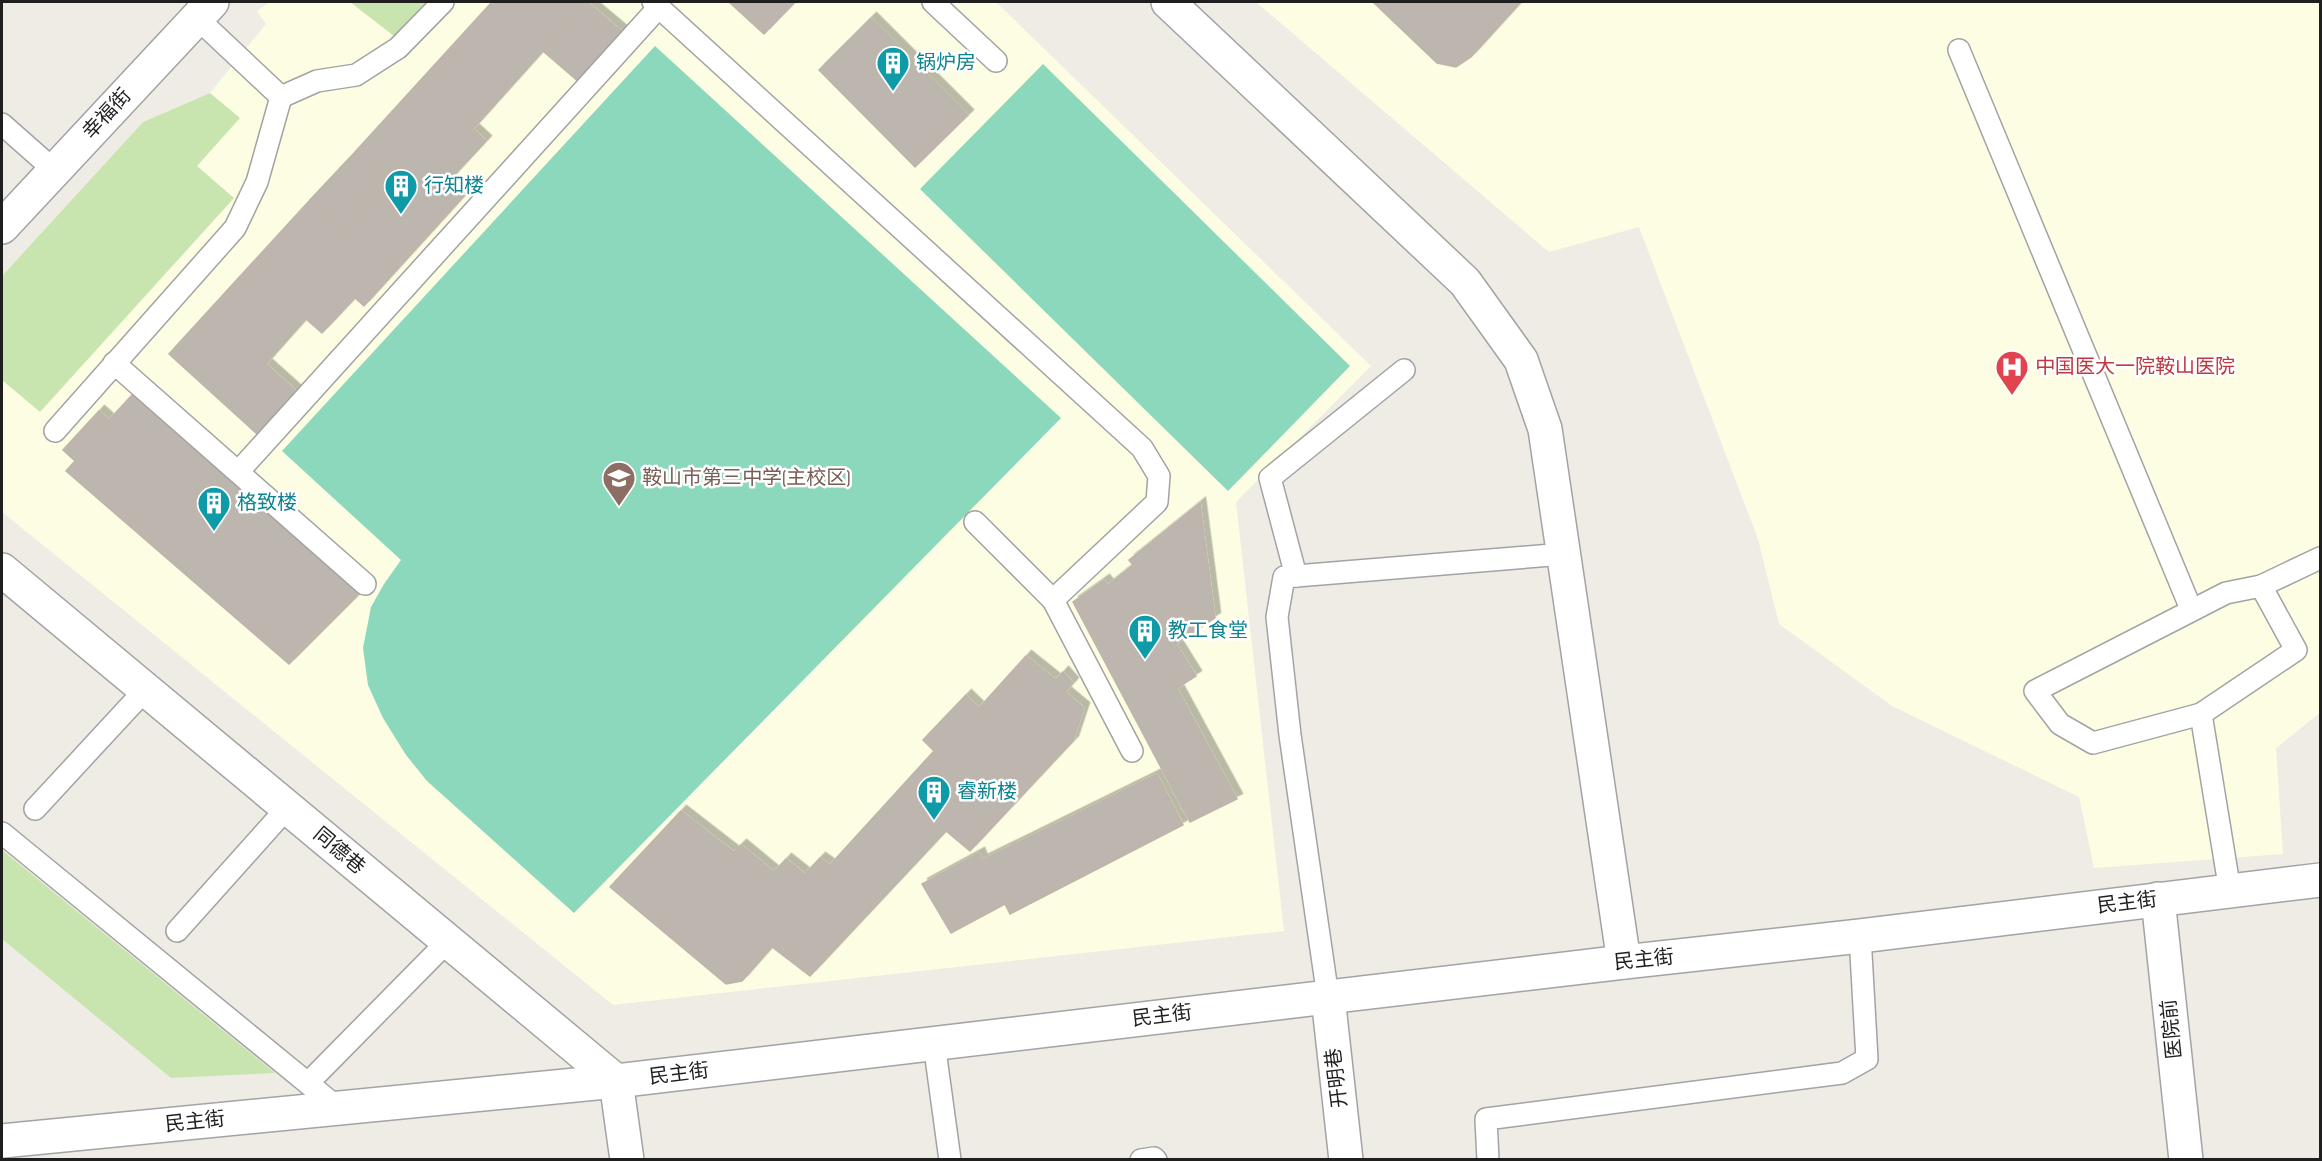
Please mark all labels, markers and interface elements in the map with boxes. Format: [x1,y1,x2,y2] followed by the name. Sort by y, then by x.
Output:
[875,45,911,92] building icon: 锅炉房
[916,51,976,75] place label: 锅炉房
[78,84,136,144] street label: 幸福街
[383,168,419,215] building icon: 行知楼
[424,174,484,198] place label: 行知楼
[1994,349,2030,396] hospital icon: 中国医大一院鞍山医院
[2035,355,2235,379] place label: 中国医大一院鞍山医院
[601,460,637,507] school or university icon: 鞍山市第三中学(主校区)
[642,466,851,490] place label: 鞍山市第三中学(主校区)
[196,485,232,532] building icon: 格致楼
[237,491,297,515] place label: 格致楼
[1127,613,1163,660] building icon: 教工食堂
[1168,619,1248,643] place label: 教工食堂
[916,774,952,821] building icon: 睿新楼
[957,780,1017,804] place label: 睿新楼
[308,823,370,879] street label: 同德巷
[2096,887,2158,919] street label: 民主街
[1613,945,1675,975] street label: 民主街
[2157,998,2187,1060] street label: 医院前
[1131,1000,1193,1032] street label: 民主街
[1321,1047,1353,1109] street label: 开明巷
[648,1058,710,1090] street label: 民主街
[164,1107,226,1137] street label: 民主街

